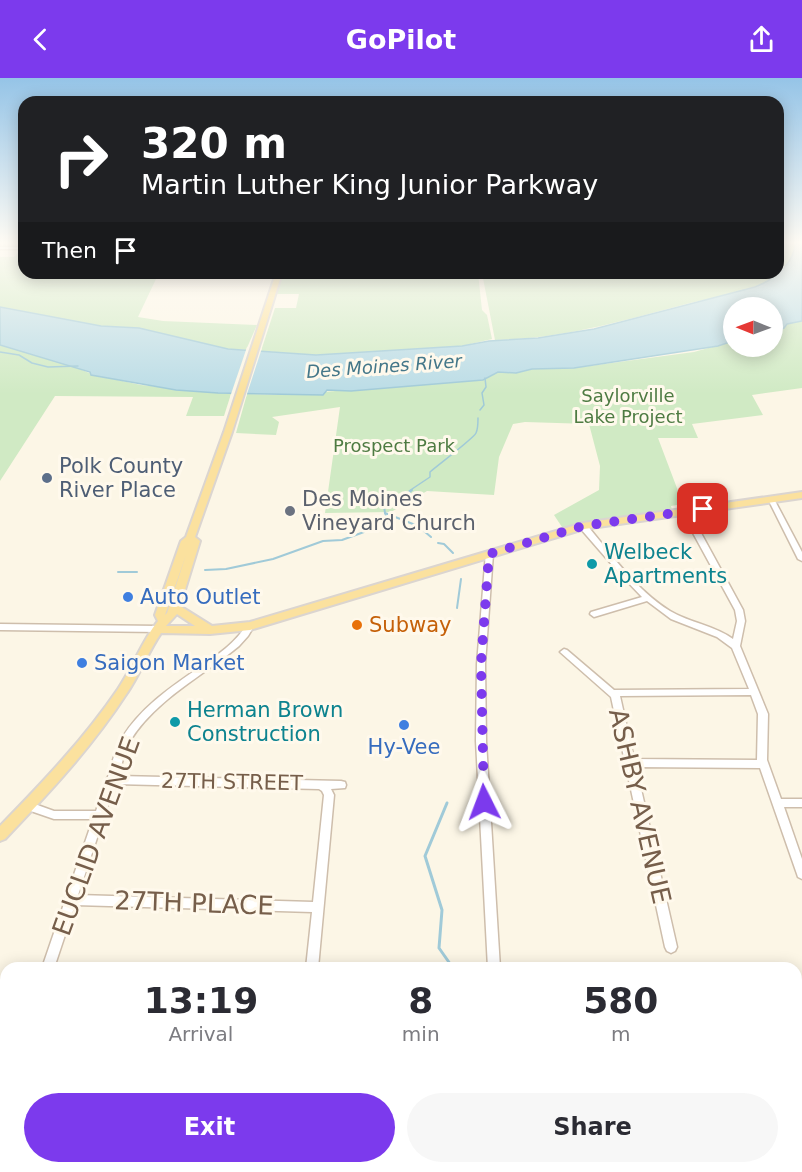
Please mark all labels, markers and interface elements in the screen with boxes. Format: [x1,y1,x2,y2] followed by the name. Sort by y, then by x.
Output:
[24,23,57,56] icon: back
[745,23,778,56] icon: share
[346,24,456,55] text: GoPilot
[141,119,287,168] text: 320 m
[42,120,120,198] icon: right
[141,169,598,200] text: Martin Luther King Junior Parkway
[109,234,142,267] icon: arrive
[42,238,97,263] text: Then
[723,297,783,357] north arrow
[723,297,783,357] map controls
[306,350,464,382] water label: Des Moines River
[573,385,683,427] park label: Saylorville Lake Project
[333,435,456,456] park label: Prospect Park
[59,454,183,502] place label: Polk County River Place
[40,471,54,485] marker: Polk County River Place
[677,483,728,534] pin
[302,487,476,535] place label: Des Moines Vineyard Church
[686,492,719,525] icon: arrive
[283,504,297,518] marker: Des Moines Vineyard Church
[604,540,727,588] place label: Welbeck Apartments
[585,557,599,571] marker: Welbeck Apartments
[140,585,261,609] place label: Auto Outlet
[121,590,135,604] marker: Auto Outlet
[369,613,451,637] place label: Subway
[350,618,364,632] marker: Subway
[94,651,244,675] place label: Saigon Market
[75,656,89,670] marker: Saigon Market
[187,698,343,746] place label: Herman Brown Construction
[603,705,677,907] street label: ASHBY AVENUE
[168,715,182,729] marker: Herman Brown Construction
[397,718,411,732] marker: Hy-Vee
[46,733,146,939] street label: EUCLID AVENUE
[368,735,440,759] place label: Hy-Vee
[161,769,303,795] street label: 27TH STREET
[452,770,516,834] position arrow
[114,885,274,921] street label: 27TH PLACE
[144,980,258,1021] text: 13:19
[408,980,433,1021] text: 8
[583,980,658,1021] text: 580
[168,1022,233,1046] text: Arrival
[402,1022,440,1046] text: min
[611,1022,631,1046] text: m
[24,1093,395,1162] button: Exit
[407,1093,778,1162] button: Share

